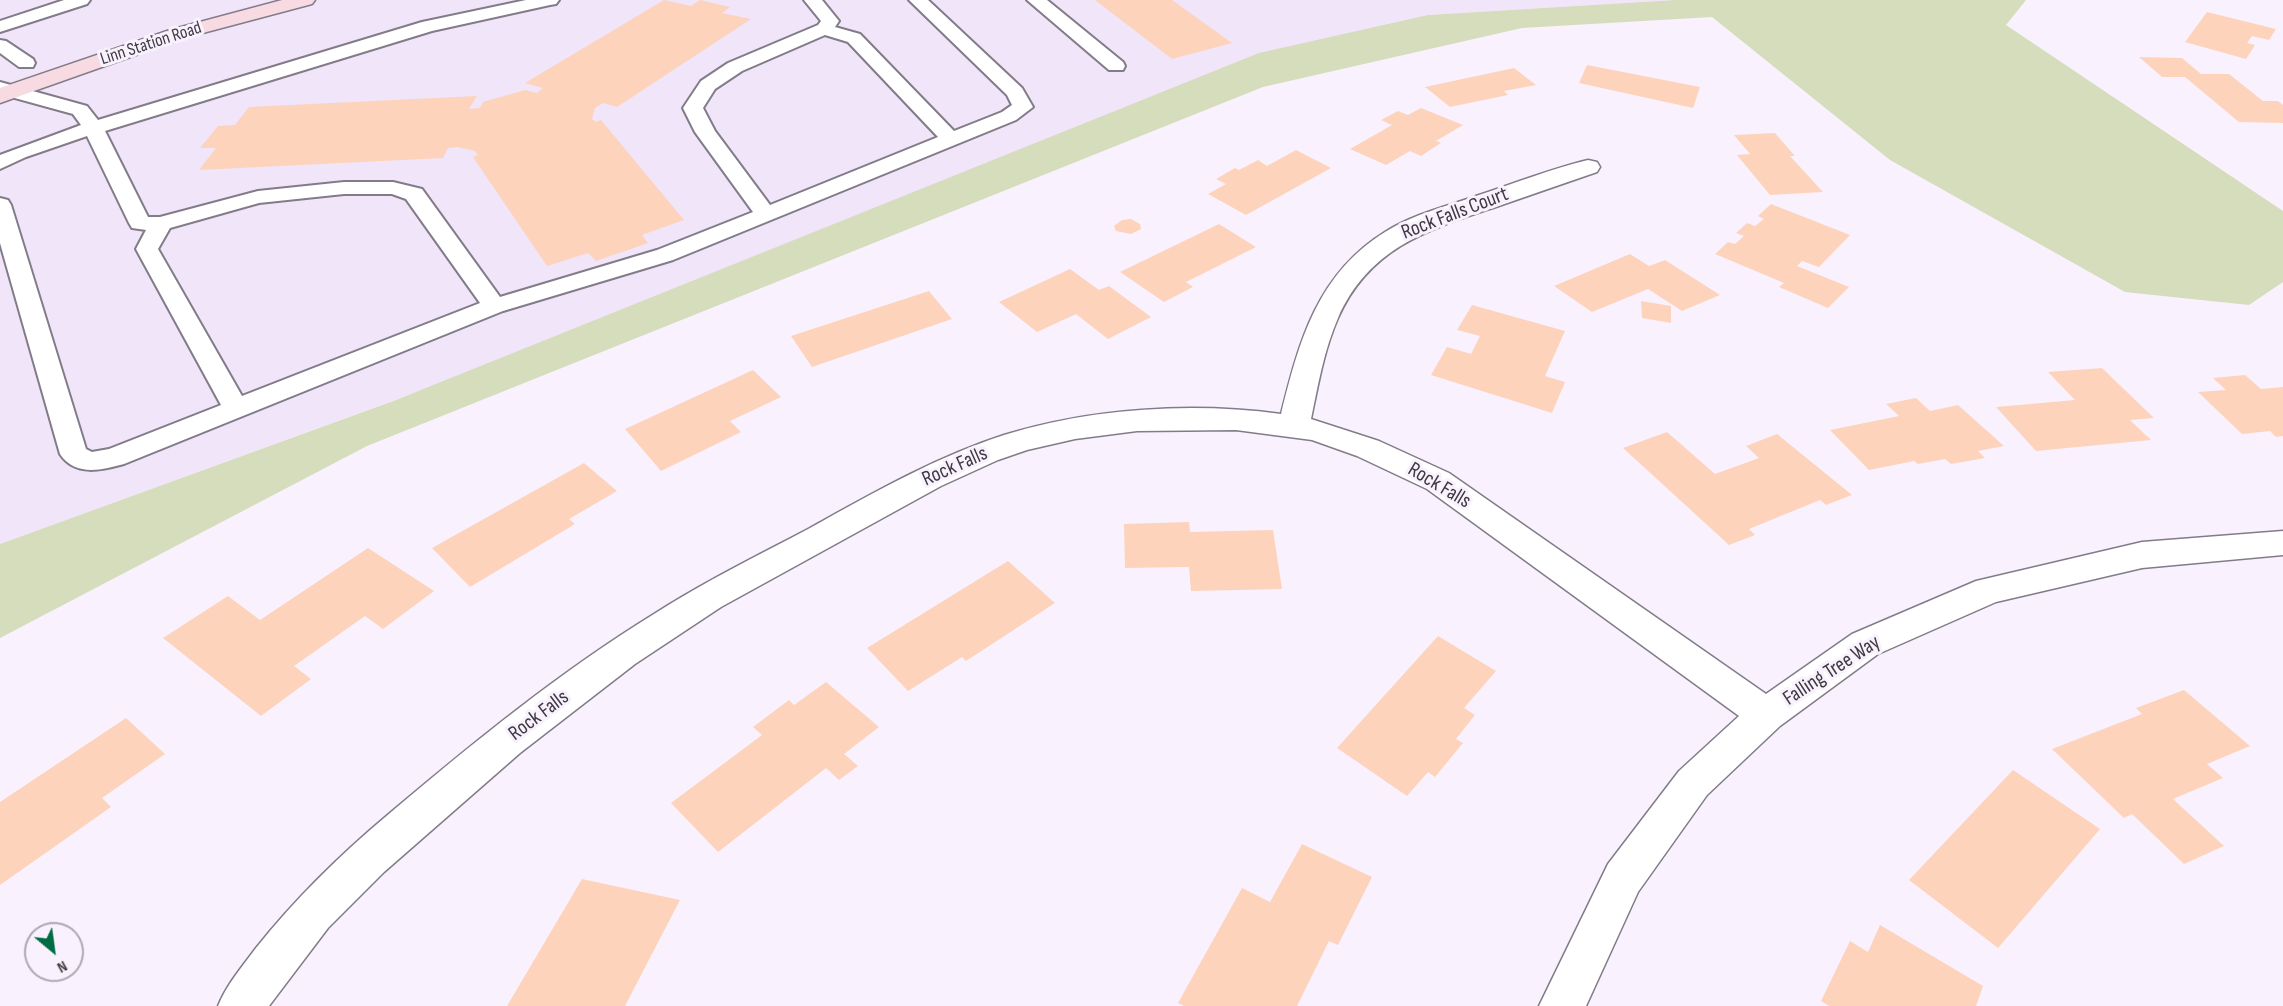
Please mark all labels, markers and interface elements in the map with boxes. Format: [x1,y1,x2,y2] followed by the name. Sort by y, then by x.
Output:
[98,17,204,71] street label: Linn Station Road
[1398,182,1512,246] street label: Rock Falls Court
[918,441,992,493] street label: Rock Falls
[1403,457,1475,515] street label: Rock Falls
[1779,630,1885,712] street label: Falling Tree Way
[504,685,574,747] street label: Rock Falls
[24,922,84,982] north arrow
[54,956,70,977] text: N

